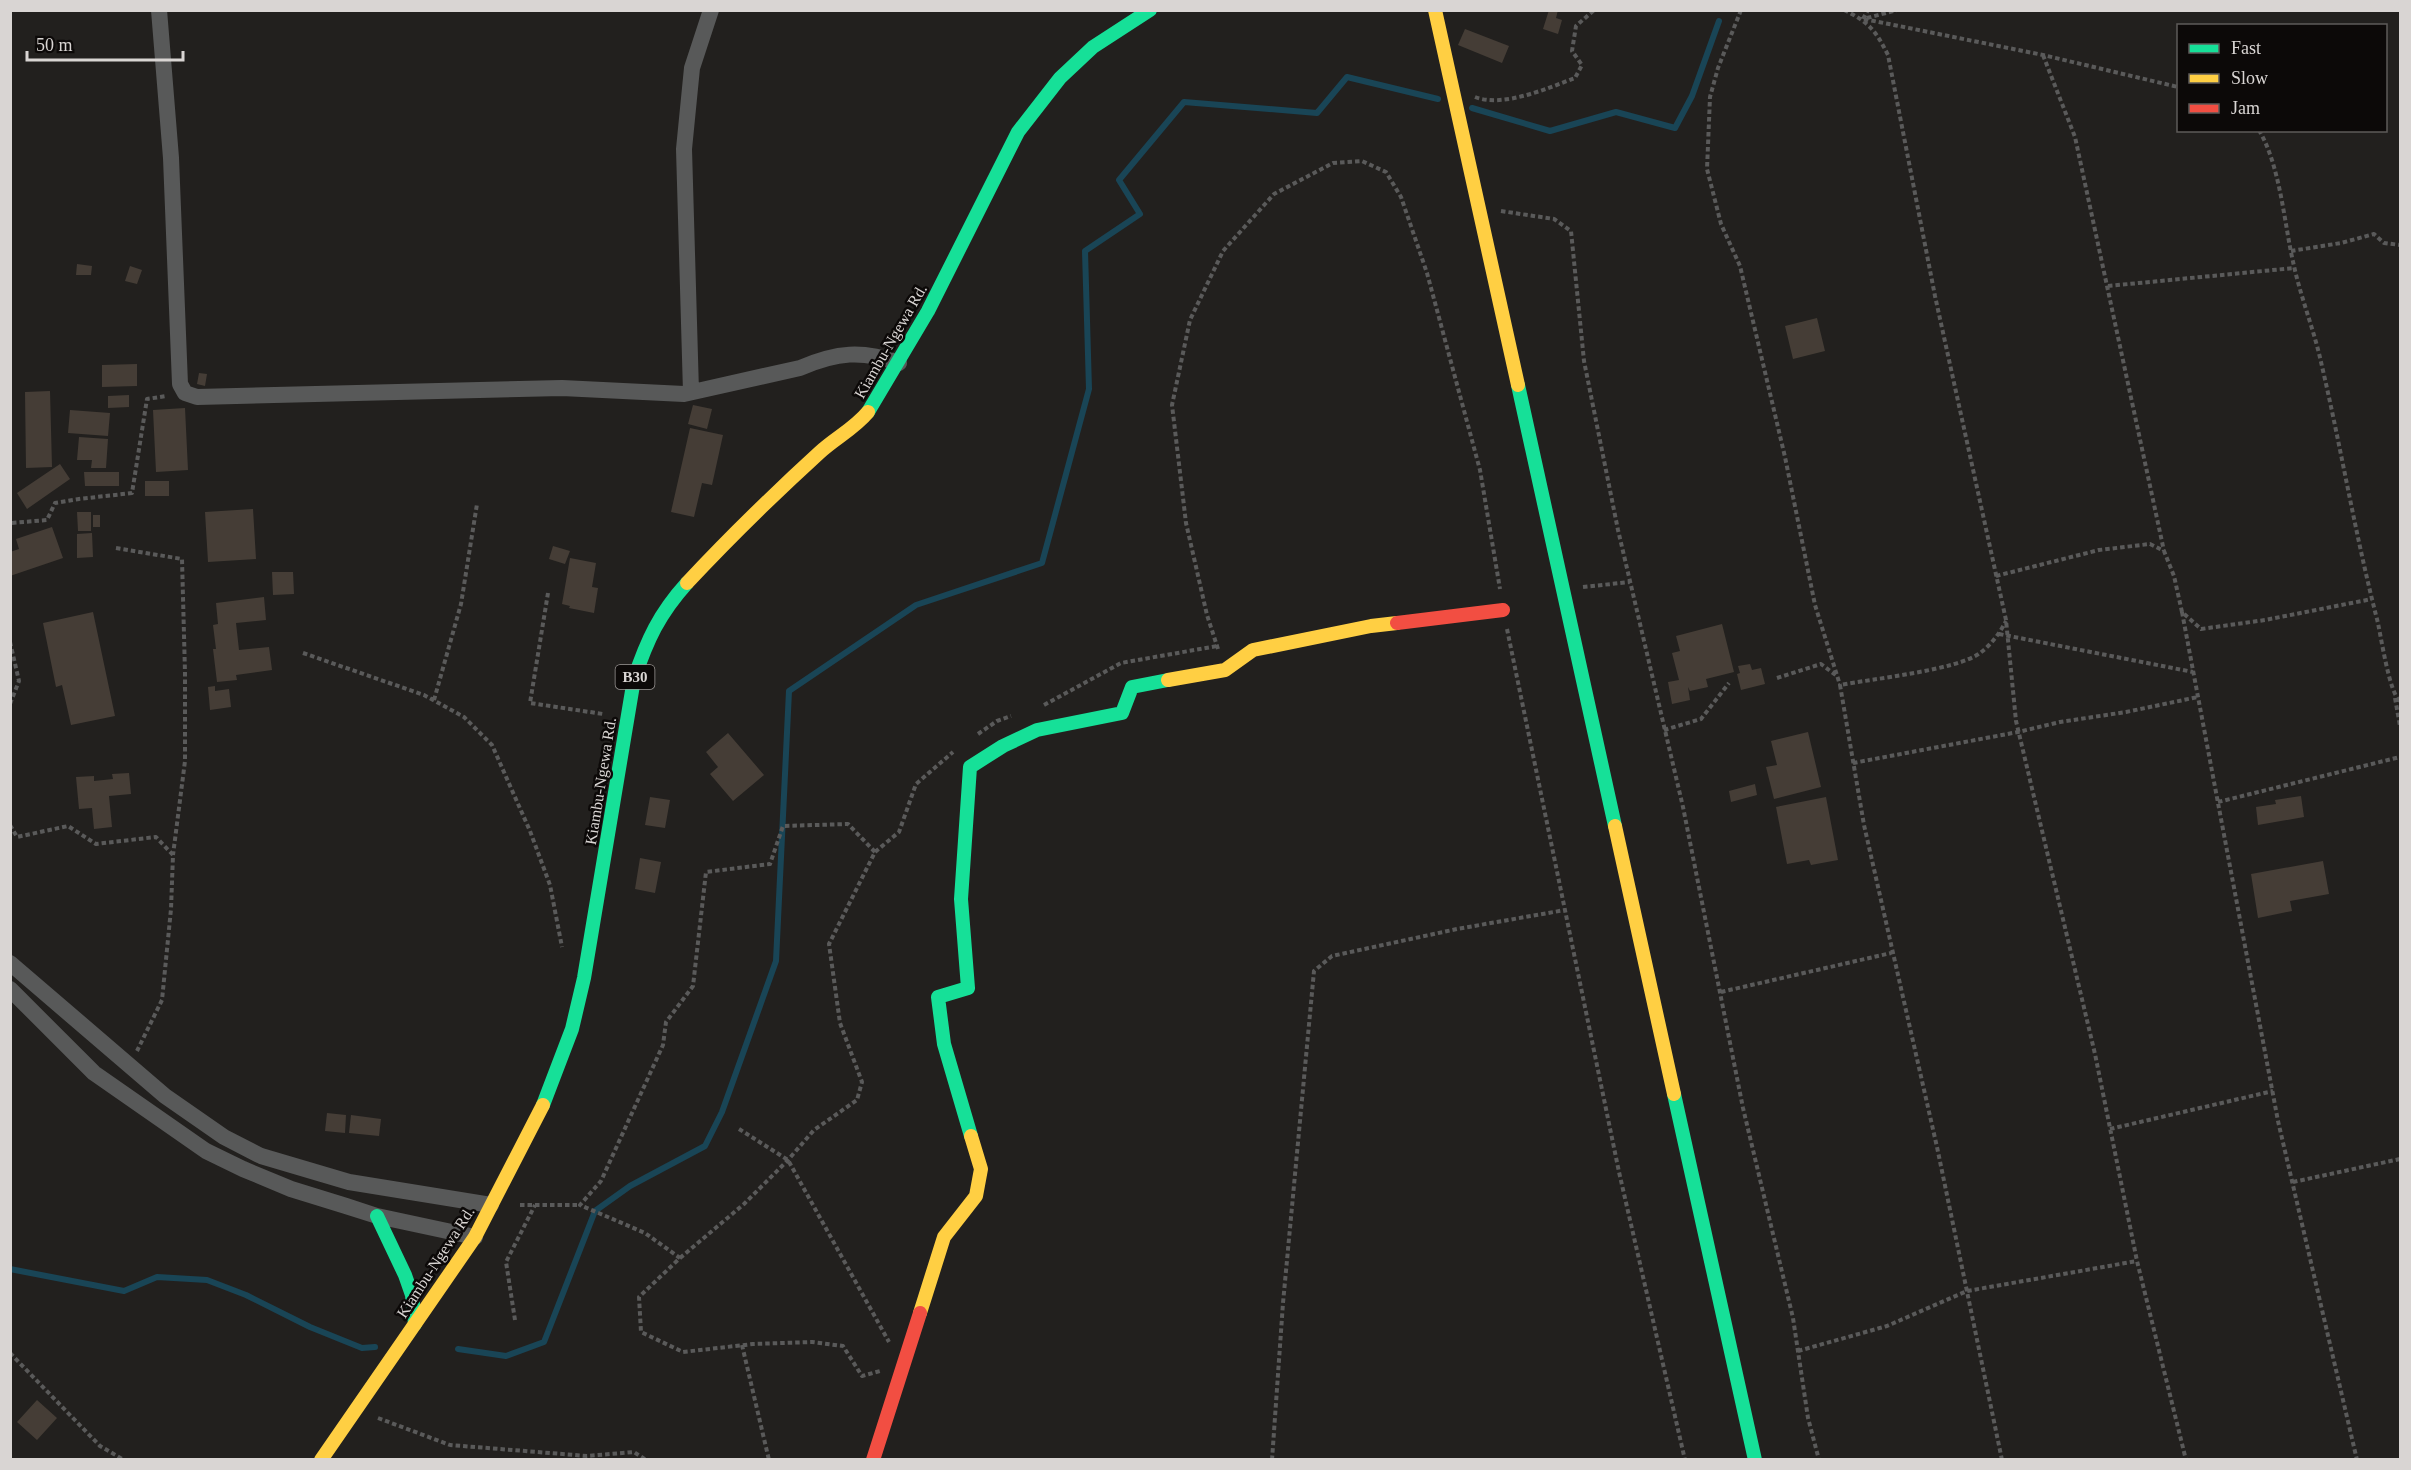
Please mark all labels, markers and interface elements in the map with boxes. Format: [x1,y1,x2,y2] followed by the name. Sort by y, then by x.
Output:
[27,24,183,62] scale bar
[2177,24,2387,132] legend
[36,35,73,55] text: 50 m
[2231,38,2261,58] text: Fast
[2231,68,2268,88] text: Slow
[2231,98,2260,118] text: Jam
[851,281,931,402] street label: Kiambu-Ngewa Rd.
[616,665,654,689] road number: B30
[582,716,620,846] street label: Kiambu-Ngewa Rd.
[393,1204,478,1321] street label: Kiambu-Ngewa Rd.

